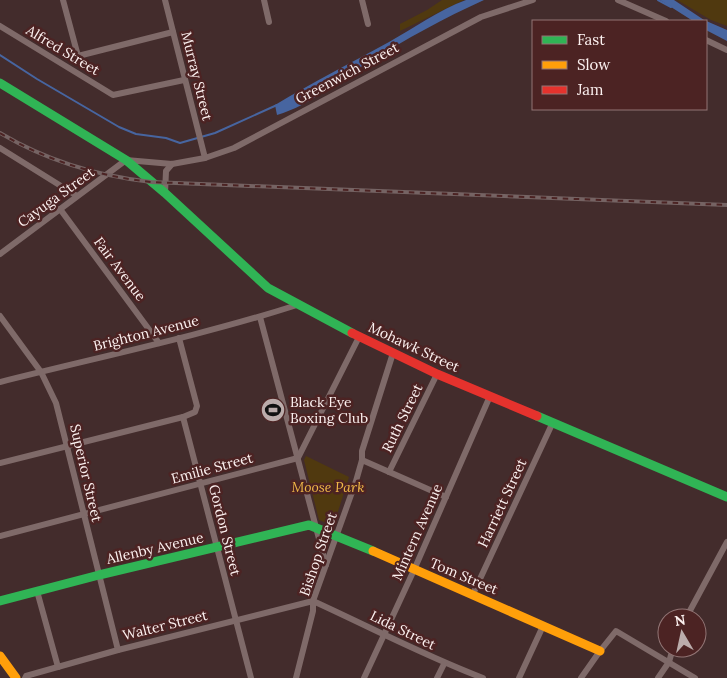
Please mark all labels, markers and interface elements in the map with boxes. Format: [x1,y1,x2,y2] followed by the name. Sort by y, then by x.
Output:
[532,20,707,110] legend
[22,21,104,79] street label: Alfred Street
[177,30,217,123] street label: Murray Street
[577,30,605,49] text: Fast
[292,38,402,108] street label: Greenwich Street
[577,55,610,74] text: Slow
[576,80,604,99] text: Jam
[14,163,99,231] street label: Cayuga Street
[90,233,150,305] street label: Fair Avenue
[91,311,201,355] street label: Brighton Avenue
[366,318,463,376] street label: Mohawk Street
[378,380,427,455] street label: Ruth Street
[290,393,368,427] place label: Black Eye Boxing Club
[260,397,286,423] sports icon: Black Eye Boxing Club
[66,422,106,524] street label: Superior Street
[169,448,255,488] street label: Emilie Street
[474,455,531,550] street label: Harriett Street
[292,478,364,496] park label: Moose Park
[388,480,447,583] street label: Mintern Avenue
[205,483,245,578] street label: Gordon Street
[295,509,341,598] street label: Bishop Street
[104,528,206,568] street label: Allenby Avenue
[427,554,501,599] street label: Tom Street
[121,606,210,644] street label: Walter Street
[367,606,439,654] street label: Lida Street
[657,608,707,658] north arrow
[673,610,687,630] text: N

